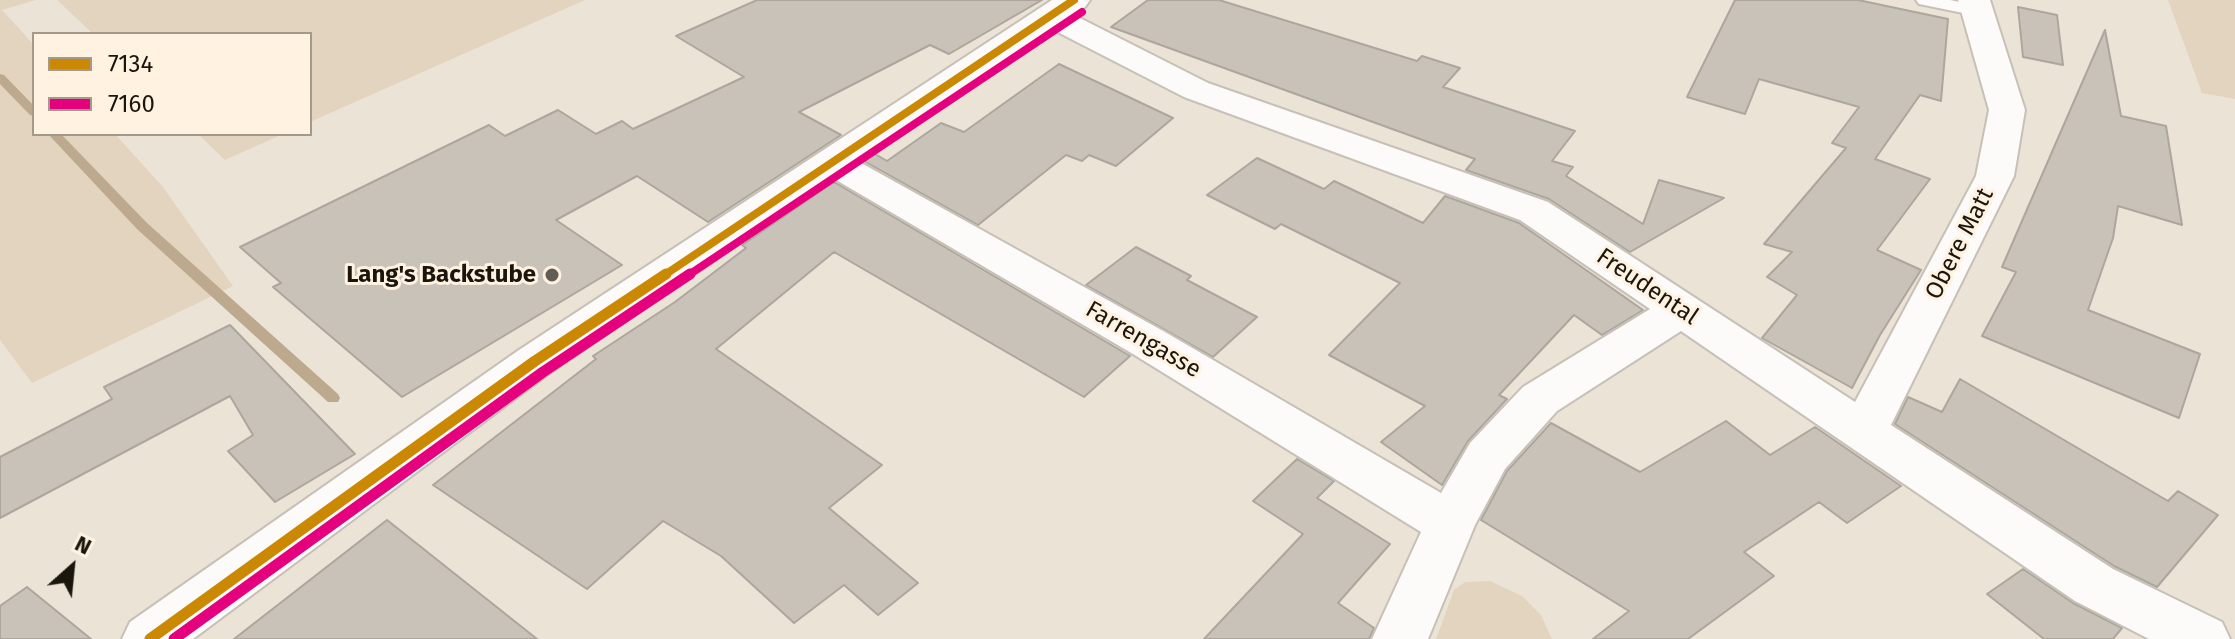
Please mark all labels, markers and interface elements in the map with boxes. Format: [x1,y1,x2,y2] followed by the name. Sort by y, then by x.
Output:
[32,32,312,136] legend
[108,50,153,78] text: 7134
[108,90,155,118] text: 7160
[1920,184,2000,304] street label: Obere Matt
[1591,243,1703,331] street label: Freudental
[346,261,536,289] place label: Lang's Backstube
[543,266,561,284] marker: Lang's Backstube
[1080,295,1206,385] street label: Farrengasse
[32,527,112,607] north arrow
[70,530,96,561] text: N

